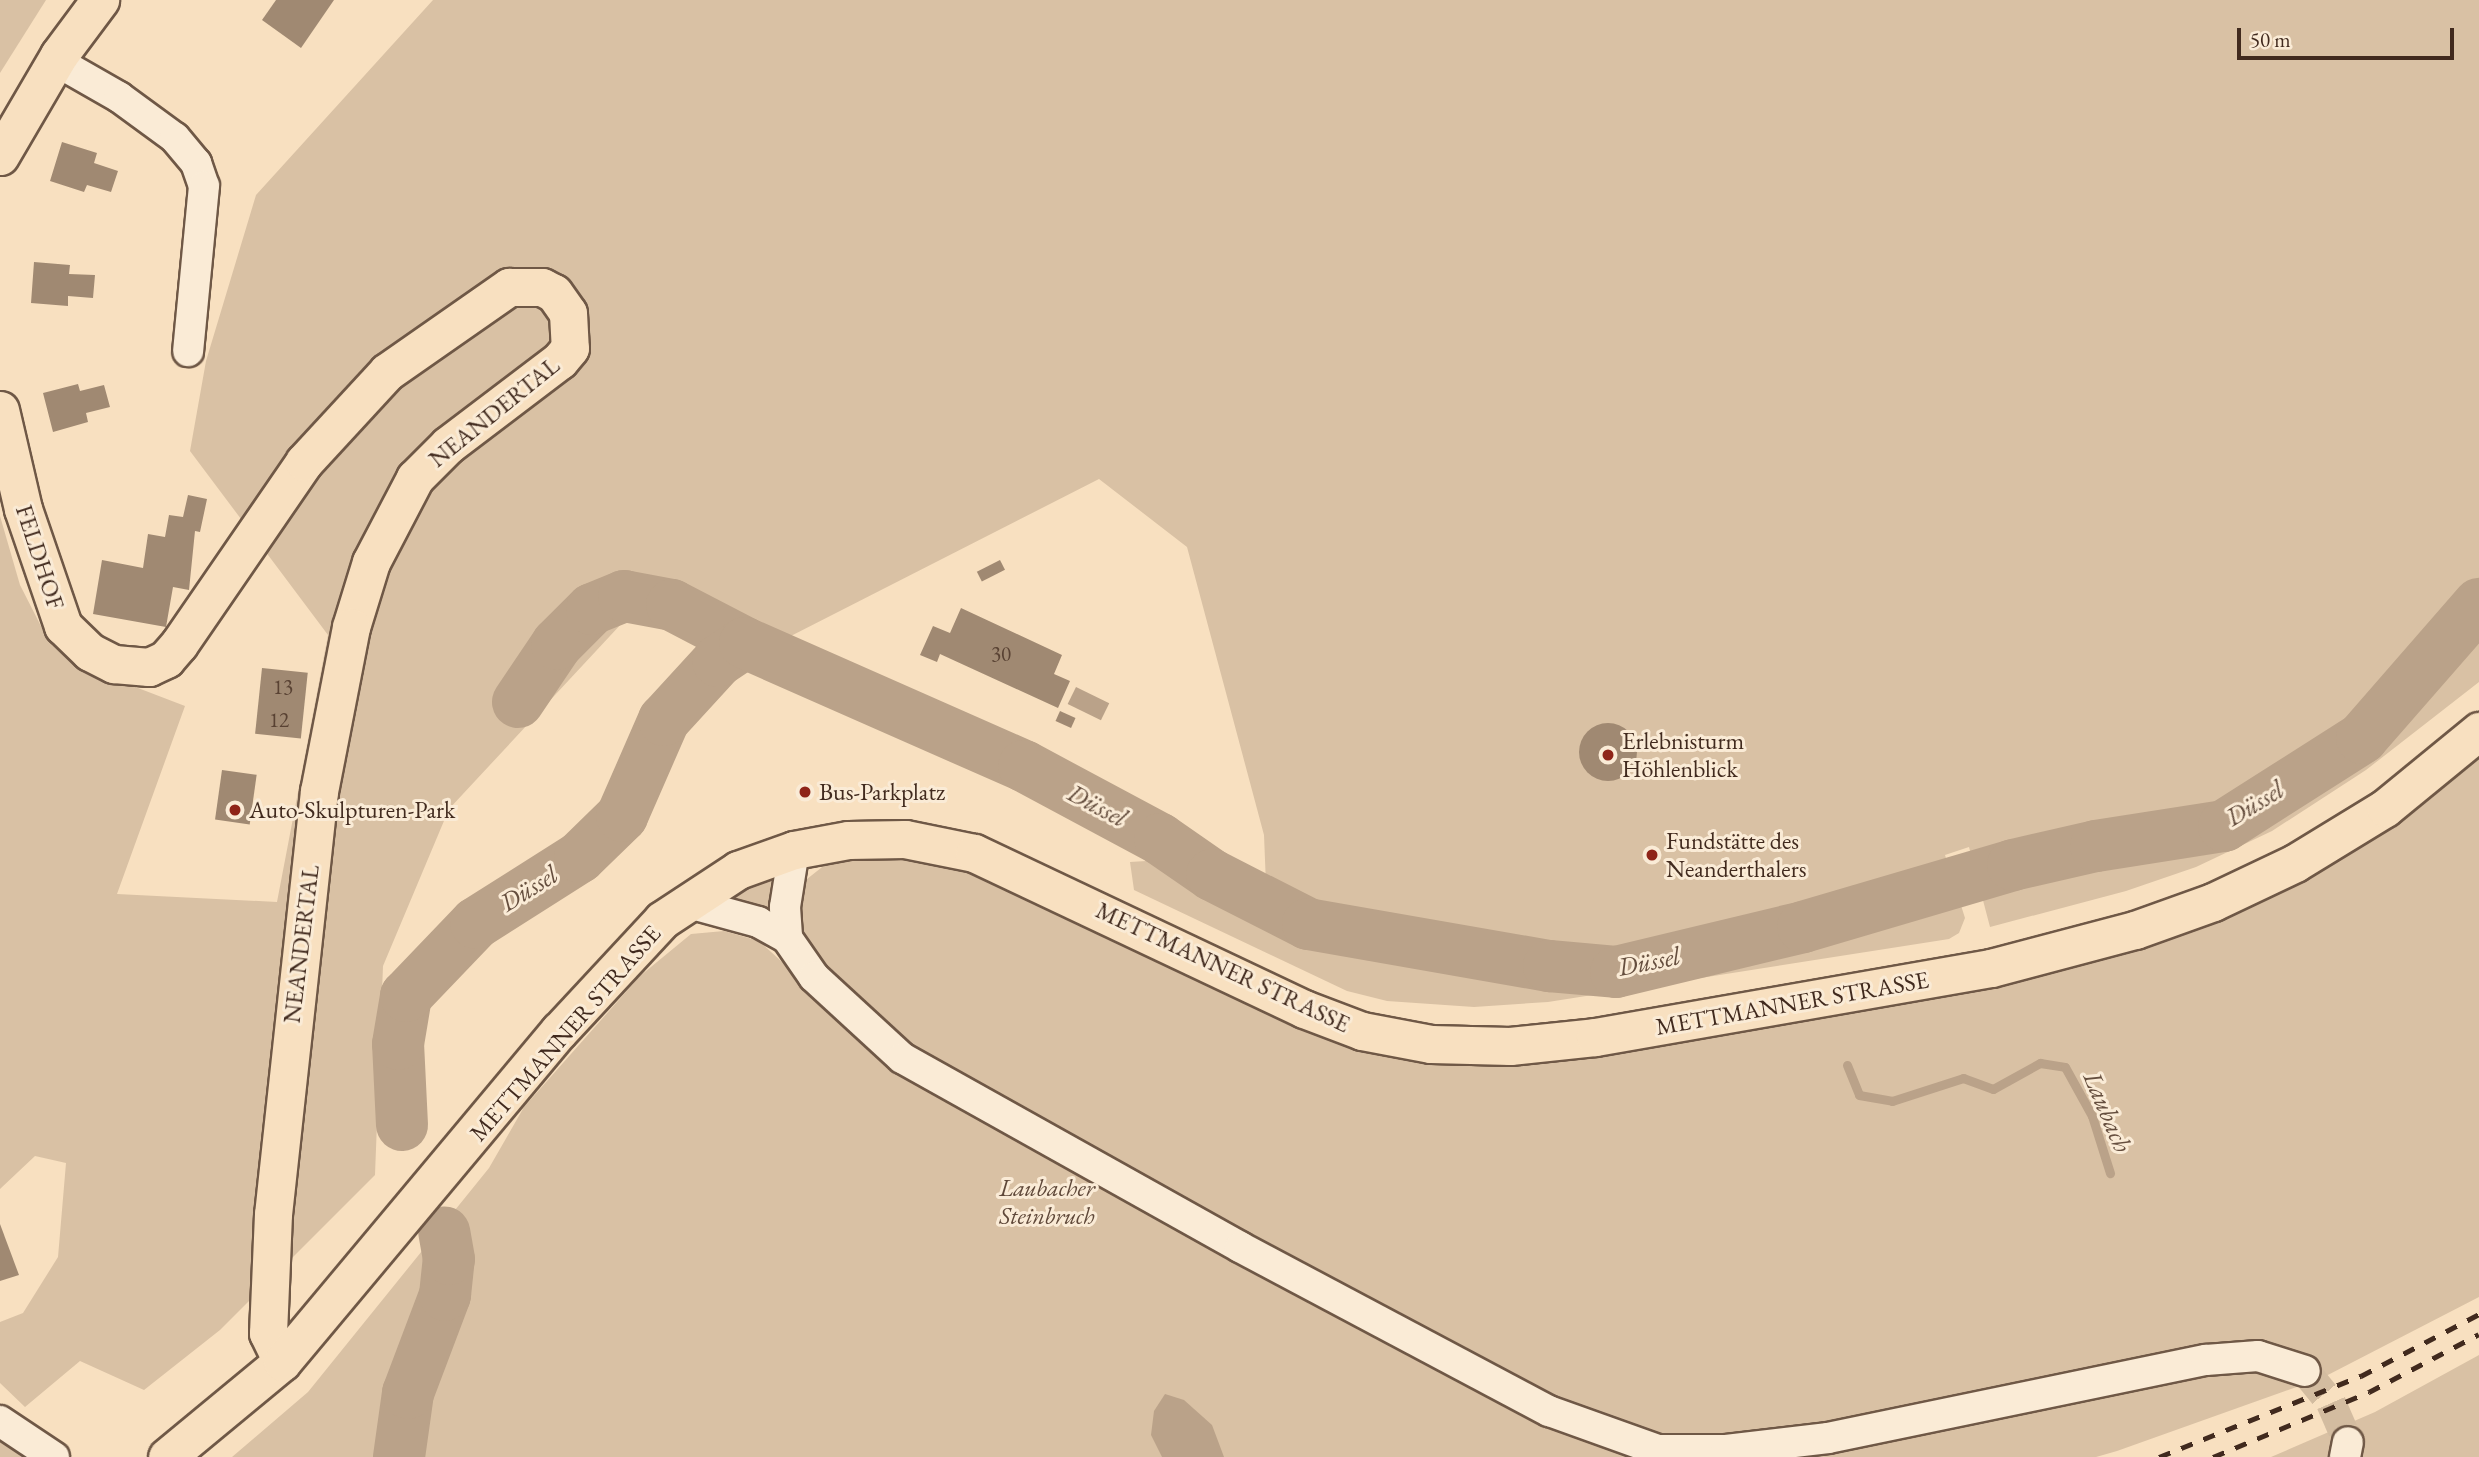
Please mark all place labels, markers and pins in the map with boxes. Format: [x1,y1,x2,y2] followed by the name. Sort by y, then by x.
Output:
[1622,727,1744,783] place label: Erlebnisturm Höhlenblick
[1600,747,1616,763] marker: Erlebnisturm Höhlenblick
[819,778,945,806] place label: Bus-Parkplatz
[797,784,813,800] marker: Bus-Parkplatz
[249,796,455,824] place label: Auto-Skulpturen-Park
[227,802,243,818] marker: Auto-Skulpturen-Park
[1666,827,1806,883] place label: Fundstätte des Neanderthalers
[1644,847,1660,863] marker: Fundstätte des Neanderthalers

